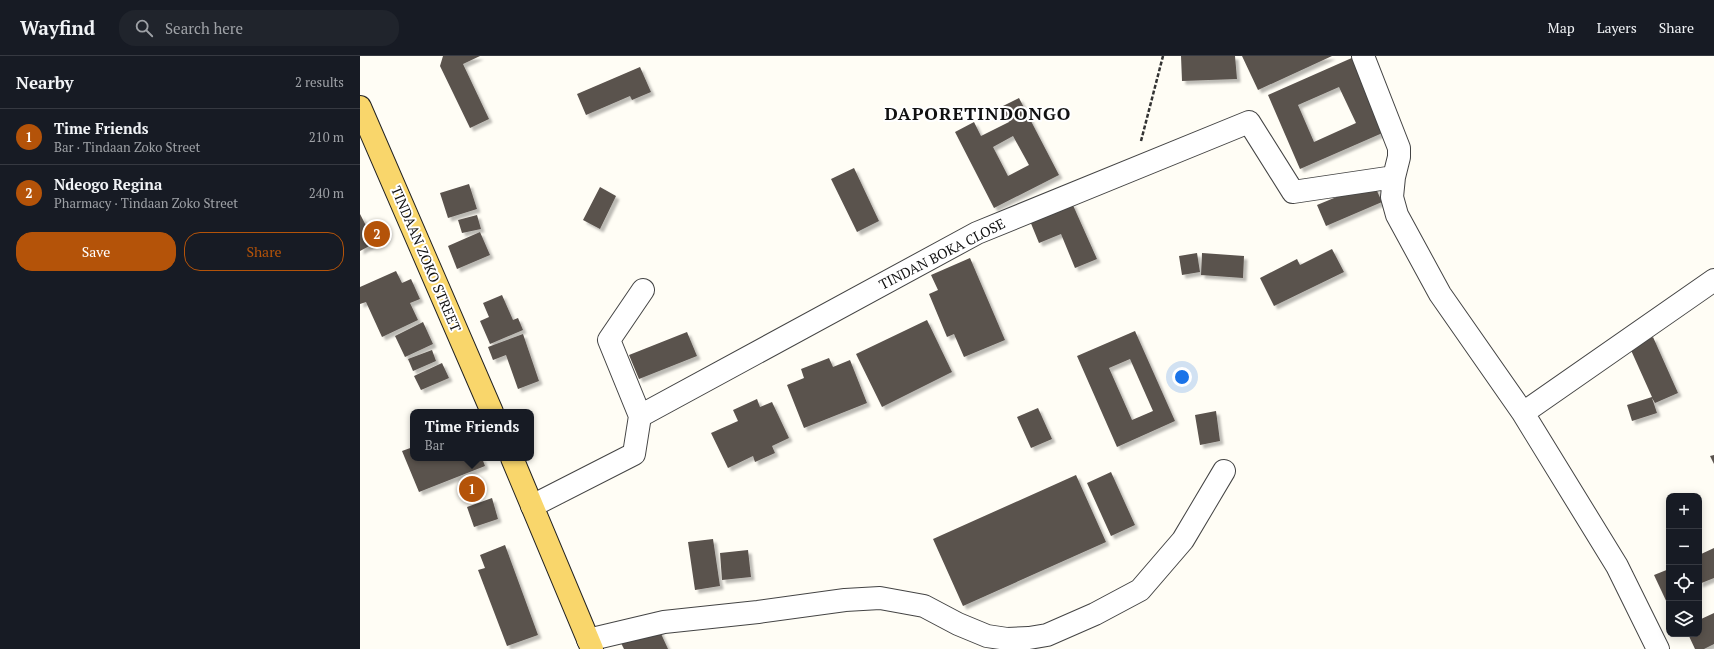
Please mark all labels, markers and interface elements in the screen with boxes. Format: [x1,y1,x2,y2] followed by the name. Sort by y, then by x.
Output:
[119,10,399,46] search box
[20,15,95,40] text: Wayfind
[133,17,155,39] icon: search
[165,18,243,38] text: Search here
[1548,18,1575,37] text: Map
[1597,18,1637,37] text: Layers
[1659,18,1694,37] text: Share
[16,71,74,94] text: Nearby
[295,73,344,91] text: 2 results
[885,101,1071,125] district label: DAPORETINDONGO
[54,118,149,138] text: Time Friends
[25,128,33,146] text: 1
[309,128,344,146] text: 210 m
[54,138,200,156] text: Bar · Tindaan Zoko Street
[54,174,162,194] text: Ndeogo Regina
[387,183,466,335] street label: TINDAAN ZOKO STREET
[25,184,33,202] text: 2
[309,184,344,202] text: 240 m
[54,194,238,212] text: Pharmacy · Tindaan Zoko Street
[876,214,1008,294] street label: TINDAN BOKA CLOSE
[364,219,390,249] pin: 2
[16,232,176,271] button: Save
[184,232,344,271] button: Share
[1172,367,1192,387] your location
[410,409,534,461] popup
[425,416,519,436] text: Time Friends
[425,436,444,454] text: Bar
[459,474,485,504] pin: 1
[1666,493,1702,637] map controls
[1666,493,1702,529] button: +
[1666,529,1702,565] button: −
[1666,565,1702,601] button: locate
[1666,601,1702,637] button: layers

